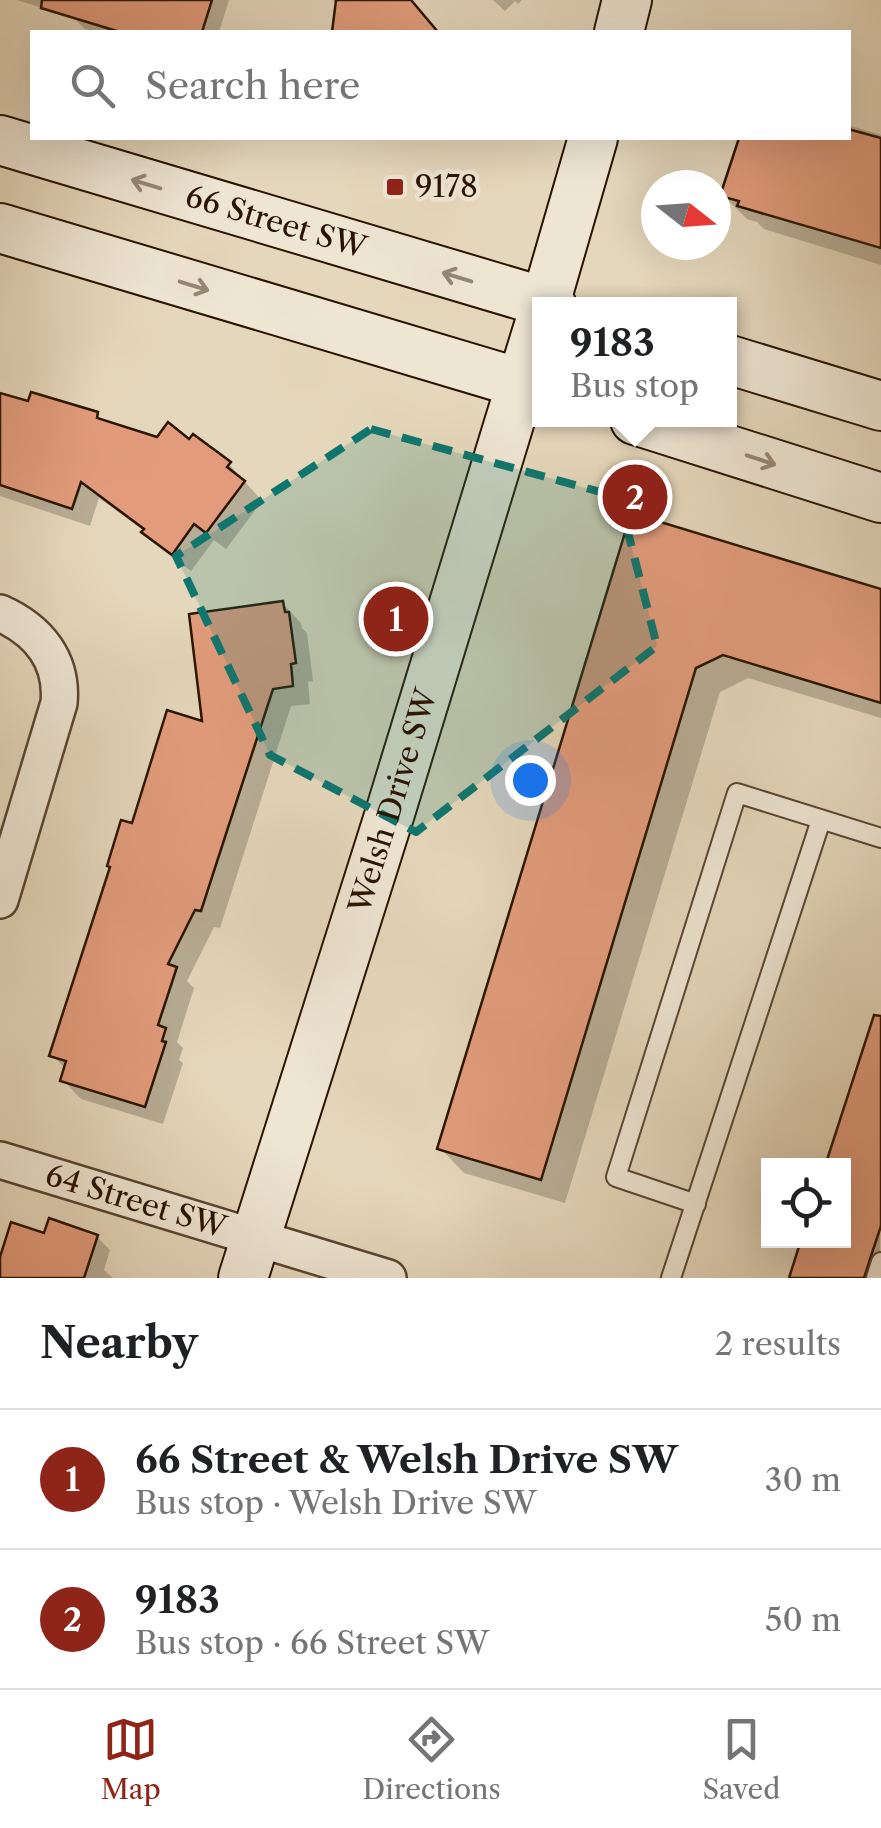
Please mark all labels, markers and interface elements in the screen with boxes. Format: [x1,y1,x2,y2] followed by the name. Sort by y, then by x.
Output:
[30,30,851,140] search box
[65,58,120,113] icon: search
[145,62,360,109] text: Search here
[415,168,478,205] place label: 9178
[641,170,731,260] north arrow
[131,174,162,192] one-way arrow
[384,176,406,198] marker: 9178
[181,177,372,266] street label: 66 Street SW
[442,267,474,285] one-way arrow
[178,278,209,296] one-way arrow
[532,297,737,427] popup
[570,319,655,366] text: 9183
[570,366,699,405] text: Bus stop
[745,452,777,470] one-way arrow
[602,460,668,534] pin: 2
[364,582,428,656] pin: 1
[340,683,445,919] street label: Welsh Drive SW
[505,755,556,806] your location
[41,1156,232,1246] street label: 64 Street SW
[761,1158,851,1248] map controls
[761,1158,851,1248] button: locate
[40,1317,198,1369] text: Nearby
[715,1324,841,1363] text: 2 results
[135,1436,678,1483] text: 66 Street & Welsh Drive SW
[65,1460,80,1499] text: 1
[765,1460,841,1499] text: 30 m
[135,1483,537,1522] text: Bus stop · Welsh Drive SW
[135,1576,220,1623] text: 9183
[63,1600,82,1639] text: 2
[765,1600,841,1639] text: 50 m
[135,1623,489,1662] text: Bus stop · 66 Street SW
[101,1712,161,1806] tab: Map
[362,1712,501,1806] tab: Directions
[702,1712,780,1806] tab: Saved

